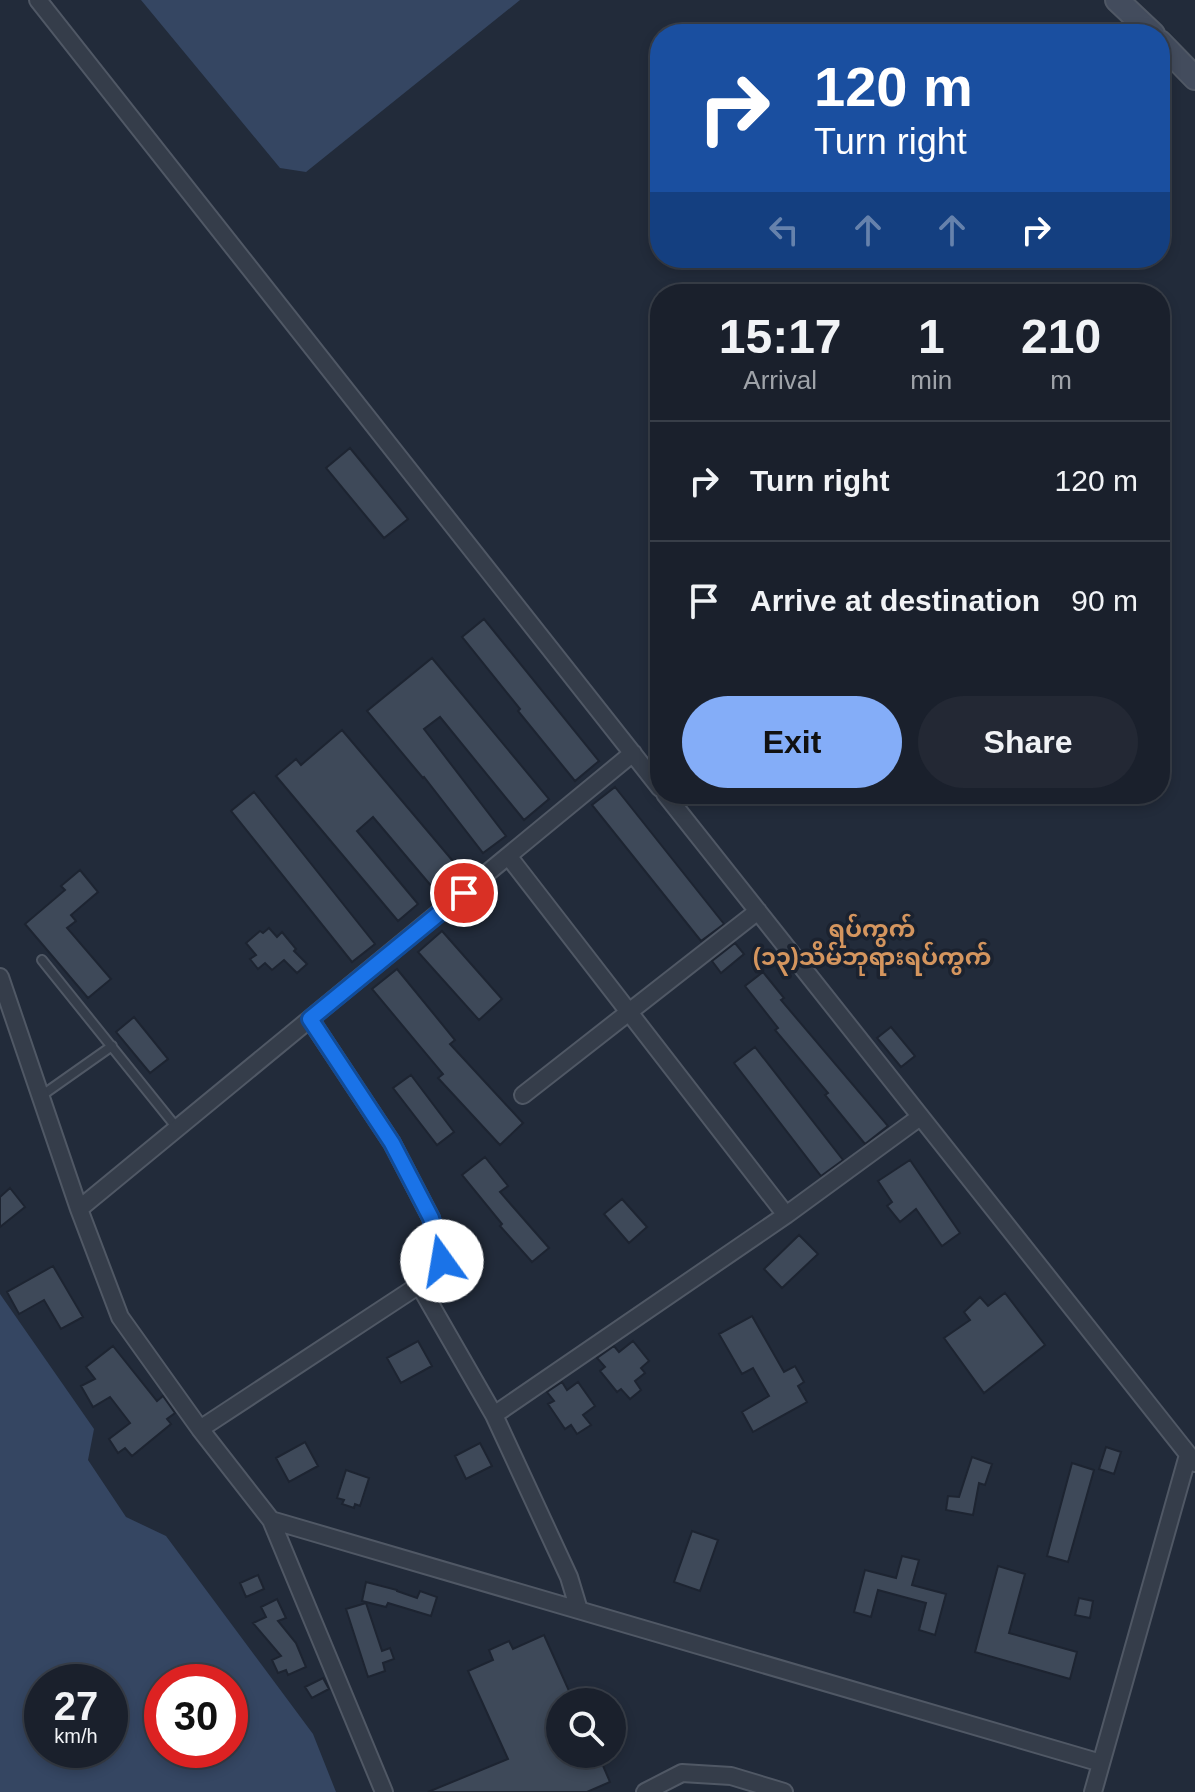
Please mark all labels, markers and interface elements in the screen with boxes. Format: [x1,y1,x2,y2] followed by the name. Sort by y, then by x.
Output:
[814,55,973,118] text: 120 m
[682,56,786,160] icon: right
[814,121,967,162] text: Turn right
[762,208,806,252] icon: left
[846,208,890,252] icon: ahead
[930,208,974,252] icon: ahead
[1014,208,1058,252] icon: right
[719,310,842,363] text: 15:17
[918,310,945,363] text: 1
[1021,310,1101,363] text: 210
[743,365,817,395] text: Arrival
[910,365,952,395] text: min
[1050,365,1072,395] text: m
[682,459,726,503] icon: right
[750,464,889,497] text: Turn right
[1055,464,1138,497] text: 120 m
[682,579,726,623] icon: arrive
[750,584,1040,617] text: Arrive at destination
[1071,584,1138,617] text: 90 m
[682,696,902,788] button: Exit
[918,696,1138,788] button: Share
[430,859,498,927] pin
[442,871,486,915] icon: arrive
[753,913,991,976] district label: ရပ်ကွက် (၁၃)သိမ်ဘုရားရပ်ကွက်
[400,1219,484,1303] position arrow
[144,1664,248,1768] speed limit sign: 30
[54,1684,98,1728] text: 27
[546,1688,626,1768] map controls
[546,1688,626,1768] button: search
[54,1725,98,1747] text: km/h

